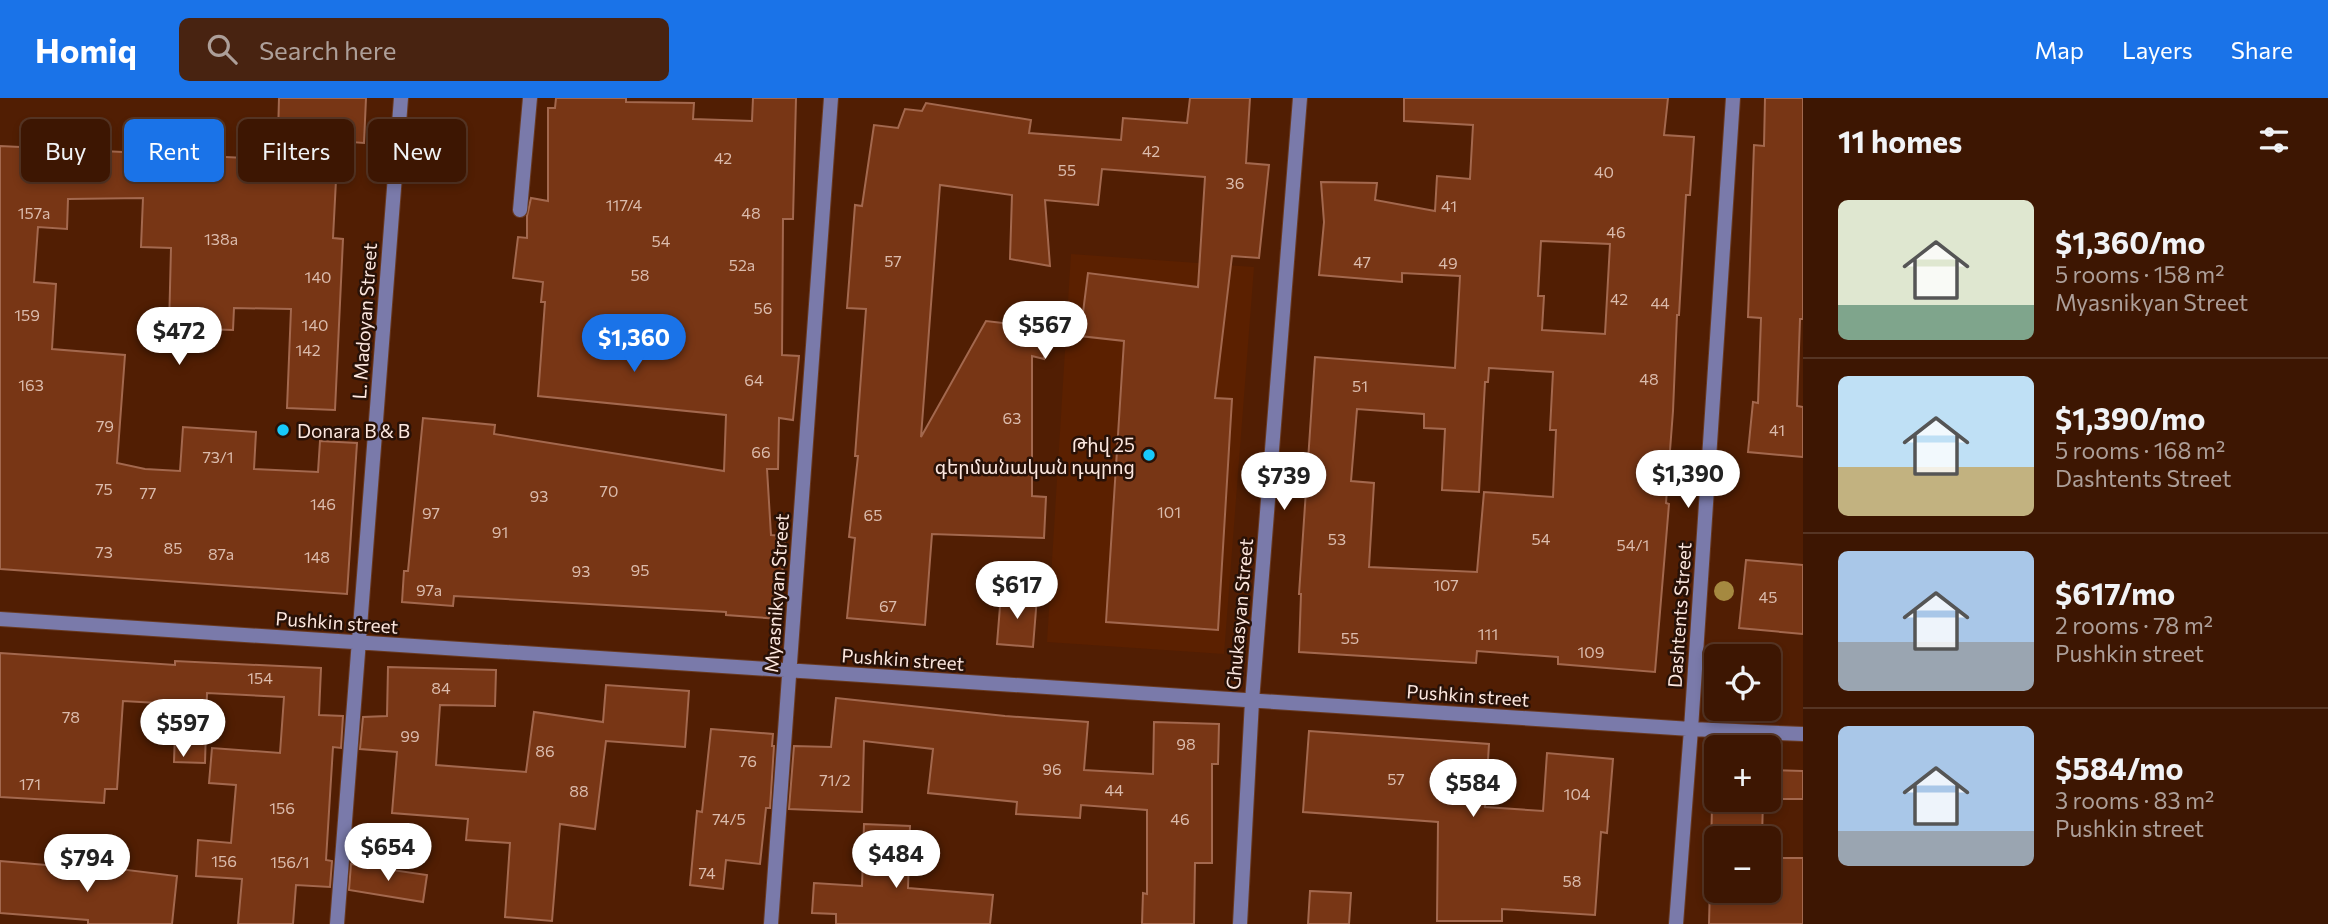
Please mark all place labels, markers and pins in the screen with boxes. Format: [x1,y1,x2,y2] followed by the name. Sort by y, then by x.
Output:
[1004,302,1086,361] pin: $567
[138,308,220,367] pin: $472
[577,314,691,374] pin: $1,360
[297,419,410,442] place label: Donara B & B
[275,422,291,438] marker: Donara B & B
[935,433,1135,479] place label: Թիվ 25 գերմանական դպրոց
[1141,447,1157,463] marker: Թիվ 25 գերմանական դպրոց
[1631,450,1745,510] pin: $1,390
[1243,452,1325,512] pin: $739
[976,561,1058,621] pin: $617
[142,700,224,759] pin: $597
[1432,760,1514,819] pin: $584
[347,824,429,883] pin: $654
[855,830,937,890] pin: $484
[46,834,128,894] pin: $794

